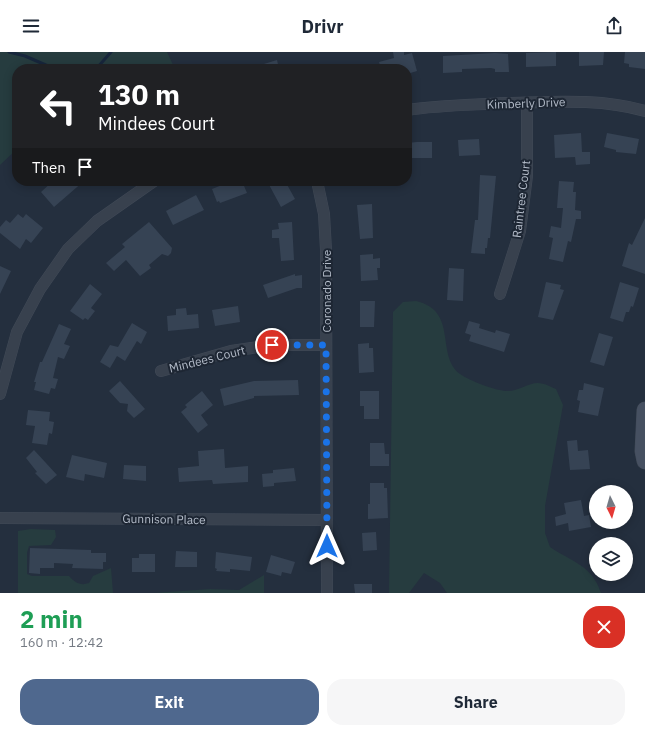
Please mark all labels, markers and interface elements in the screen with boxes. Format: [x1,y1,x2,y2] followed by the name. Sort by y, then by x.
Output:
[20,15,42,37] icon: menu
[302,15,343,38] text: Drivr
[603,15,625,37] icon: share
[98,76,180,113] text: 130 m
[32,80,84,132] icon: left
[486,94,566,112] street label: Kimberly Drive
[98,112,215,135] text: Mindees Court
[74,156,96,178] icon: arrive
[32,158,66,177] text: Then
[509,159,533,239] street label: Raintree Court
[319,249,334,332] street label: Coronado Drive
[255,328,289,362] pin
[261,334,283,356] icon: arrive
[167,342,247,376] street label: Mindees Court
[589,485,633,529] north arrow
[589,485,633,581] map controls
[122,511,206,527] street label: Gunnison Place
[306,525,348,567] position arrow
[589,537,633,581] button: layers
[20,603,83,635] text: 2 min
[583,606,625,648] button: close
[20,634,103,651] text: 160 m · 12:42
[20,679,319,725] button: Exit
[327,679,625,725] button: Share

